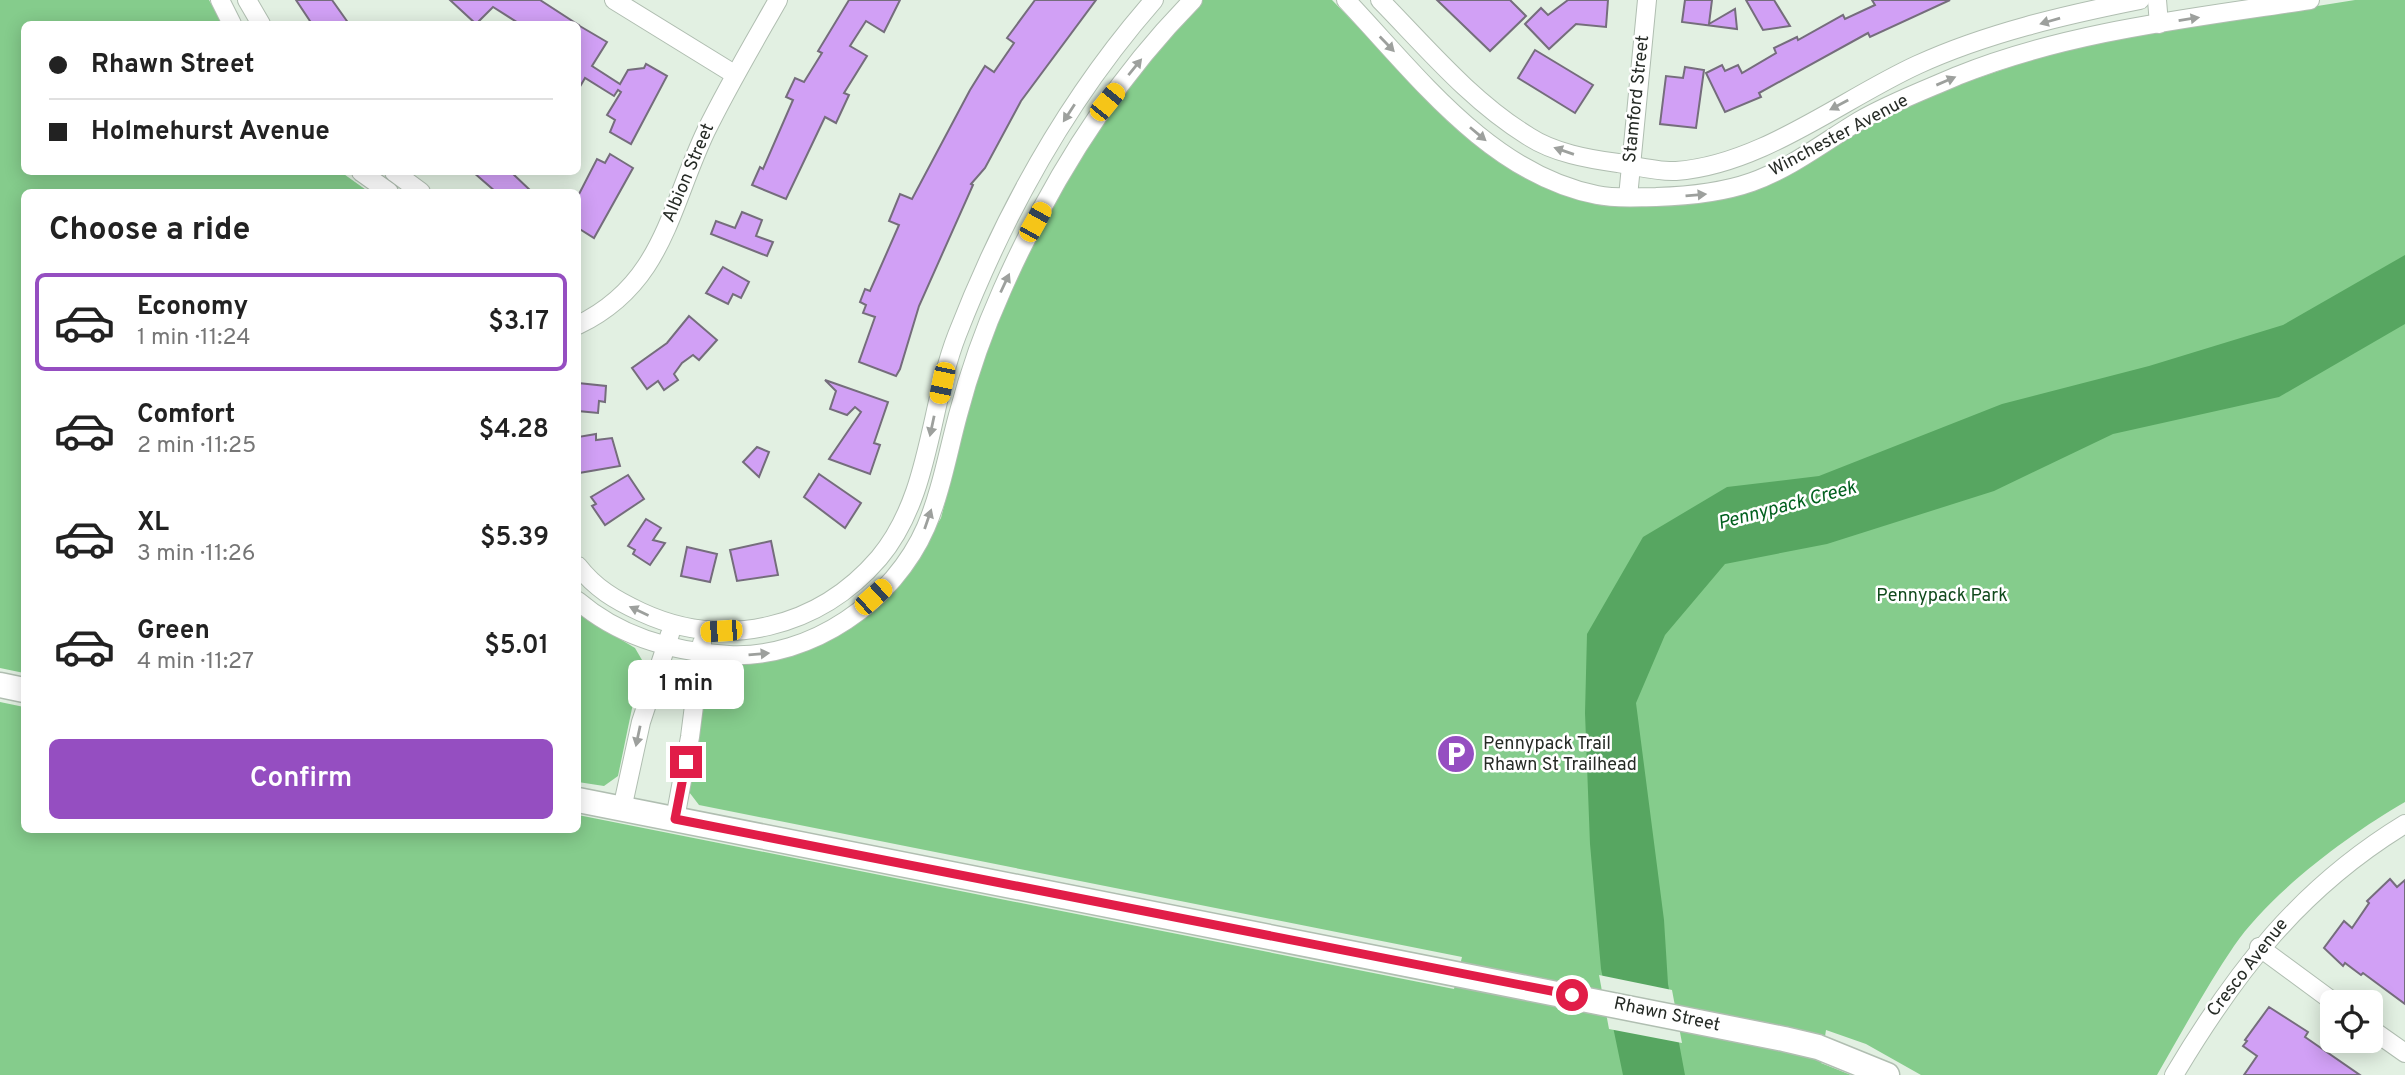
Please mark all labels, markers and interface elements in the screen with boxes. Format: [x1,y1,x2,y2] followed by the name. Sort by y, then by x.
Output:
[2179,13,2201,24] one-way arrow
[2039,16,2060,26] one-way arrow
[1619,34,1655,164] street label: Stamford Street
[1379,35,1396,52] one-way arrow
[91,49,255,82] text: Rhawn Street
[1127,59,1142,77] one-way arrow
[1936,75,1956,87] one-way arrow
[1086,79,1129,125] car
[1765,90,1913,182] street label: Winchester Avenue
[1829,99,1849,111] one-way arrow
[1063,104,1076,123] one-way arrow
[91,116,330,149] text: Holmehurst Avenue
[658,120,720,226] street label: Albion Street
[1469,126,1487,142] one-way arrow
[1554,145,1575,156] one-way arrow
[1685,189,1707,200] one-way arrow
[1016,199,1055,245] car
[49,211,250,251] text: Choose a ride
[1000,273,1011,293] one-way arrow
[53,291,116,354] icon: car
[137,291,248,324] text: Economy
[488,306,549,339] text: $3.17
[137,324,251,353] text: 1 min · 11:24
[928,360,957,406] car
[53,399,116,462] icon: car
[137,399,235,432] text: Comfort
[479,414,549,447] text: $4.28
[927,415,938,437] one-way arrow
[137,432,256,461] text: 2 min · 11:25
[1715,476,1859,536] water label: Pennypack Creek
[53,507,116,570] icon: car
[137,507,169,540] text: XL
[923,508,934,529] one-way arrow
[480,522,549,555] text: $5.39
[137,540,255,569] text: 3 min · 11:26
[851,575,896,619] car
[1876,585,2008,608] park label: Pennypack Park
[629,605,649,617] one-way arrow
[53,615,116,678] icon: car
[137,615,210,648] text: Green
[700,619,743,643] car
[484,630,549,663] text: $5.01
[137,648,254,677] text: 4 min · 11:27
[748,648,770,659] one-way arrow
[628,660,744,710] callout: 1 min
[659,670,713,699] text: 1 min
[632,725,643,747] one-way arrow
[1435,733,1477,775] parking icon: Pennypack Trail Rhawn St Trailhead
[1483,733,1637,777] place label: Pennypack Trail Rhawn St Trailhead
[49,739,553,819] button: Confirm
[670,746,702,778] route end
[2202,914,2294,1022] street label: Cresco Avenue
[1556,979,1588,1011] route start
[2320,990,2383,1053] map controls
[2320,990,2383,1053] button: locate
[1612,992,1722,1038] street label: Rhawn Street

